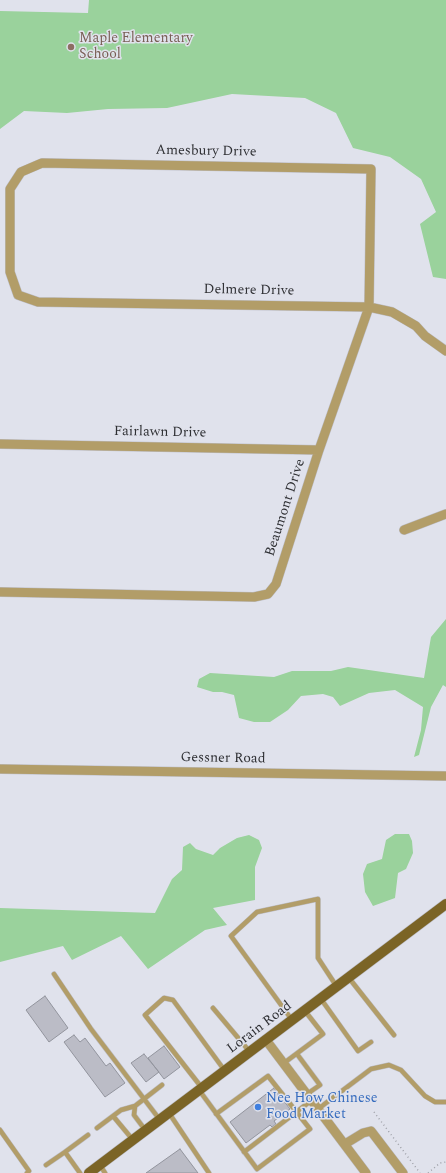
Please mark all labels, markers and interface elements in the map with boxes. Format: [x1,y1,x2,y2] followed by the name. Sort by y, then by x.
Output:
[79,31,193,64] place label: Maple Elementary School
[66,42,76,52] marker: Maple Elementary School
[155,143,257,161] street label: Amesbury Drive
[204,282,294,300] street label: Delmere Drive
[114,424,206,442] street label: Fairlawn Drive
[262,457,310,559] street label: Beaumont Drive
[180,750,266,768] street label: Gessner Road
[224,998,296,1058] street label: Lorain Road
[266,1091,378,1124] place label: Nee How Chinese Food Market
[253,1102,263,1112] marker: Nee How Chinese Food Market

